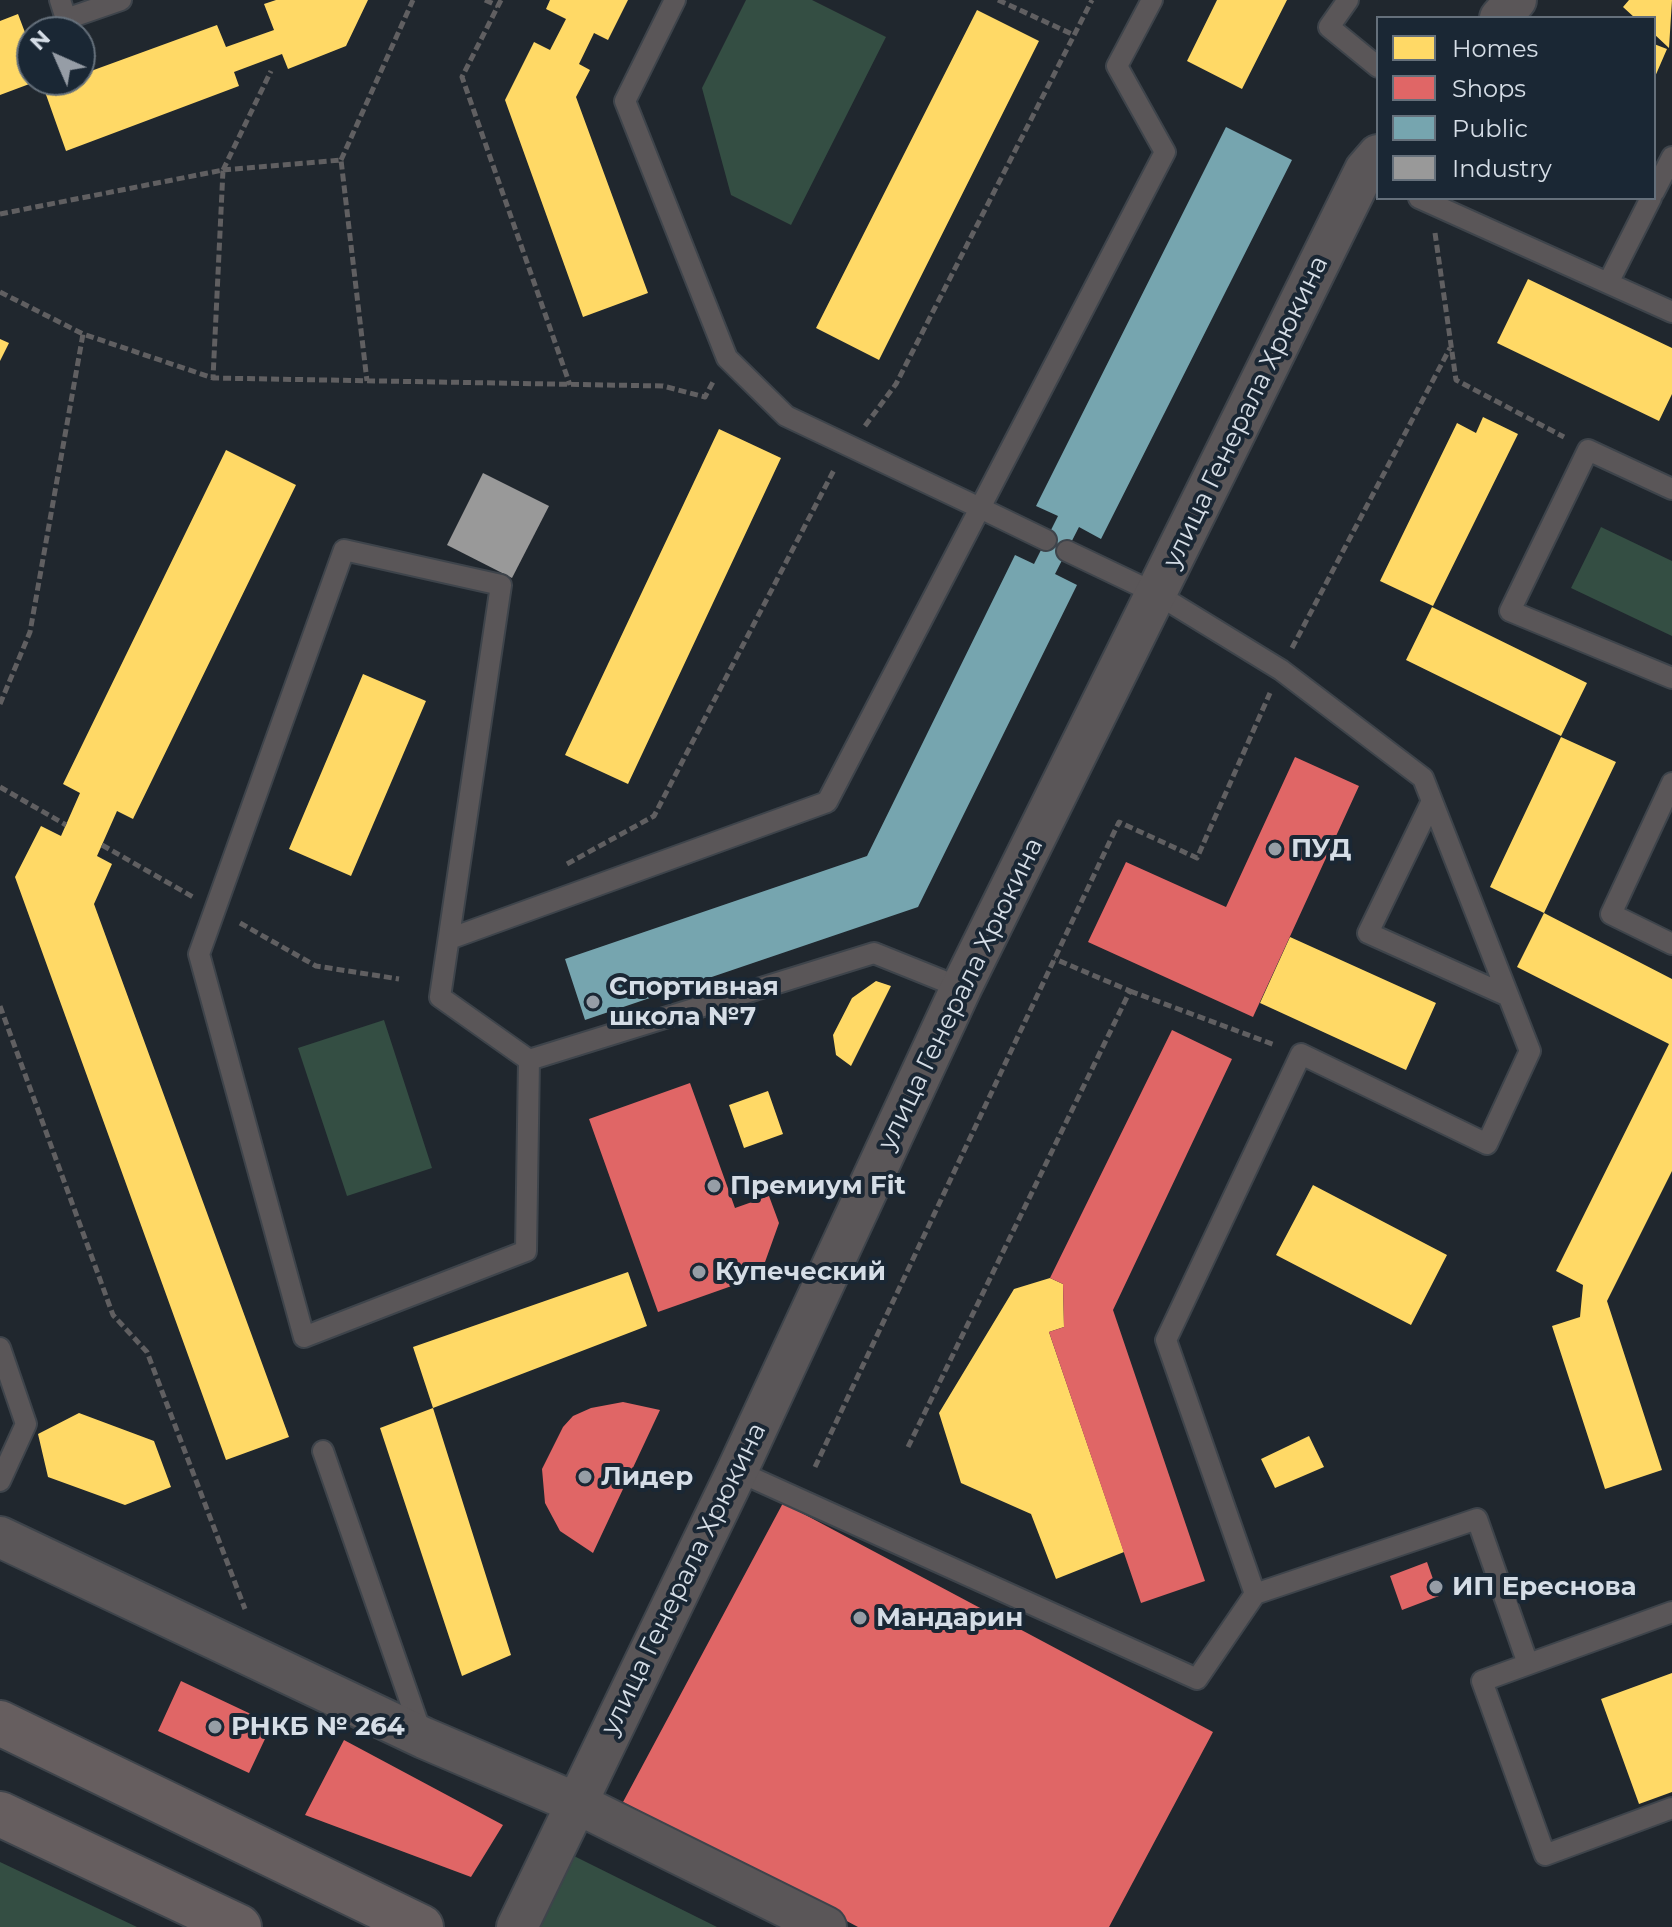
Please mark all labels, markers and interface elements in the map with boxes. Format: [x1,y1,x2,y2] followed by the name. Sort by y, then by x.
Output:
[16,16,96,96] north arrow
[1376,16,1656,200] legend
[24,24,56,56] text: N
[1452,34,1538,63] text: Homes
[1452,74,1526,103] text: Shops
[1452,114,1528,143] text: Public
[1452,154,1552,183] text: Industry
[1157,251,1335,573] street label: улица Генерала Хрюкина
[872,833,1050,1155] street label: улица Генерала Хрюкина
[1291,833,1351,865] place label: ПУД
[1266,840,1284,858] marker: ПУД
[609,971,779,1032] place label: Спортивная школа №7
[584,993,602,1011] marker: Спортивная школа №7
[730,1170,906,1202] place label: Премиум Fit
[705,1177,723,1195] marker: Премиум Fit
[715,1256,886,1288] place label: Купеческий
[690,1263,708,1281] marker: Купеческий
[595,1418,773,1740] street label: улица Генерала Хрюкина
[601,1461,693,1493] place label: Лидер
[576,1468,594,1486] marker: Лидер
[1452,1571,1636,1603] place label: ИП Ереснова
[1427,1578,1445,1596] marker: ИП Ереснова
[876,1602,1023,1634] place label: Мандарин
[851,1609,869,1627] marker: Мандарин
[231,1711,405,1743] place label: РНКБ № 264
[206,1718,224,1736] marker: РНКБ № 264

